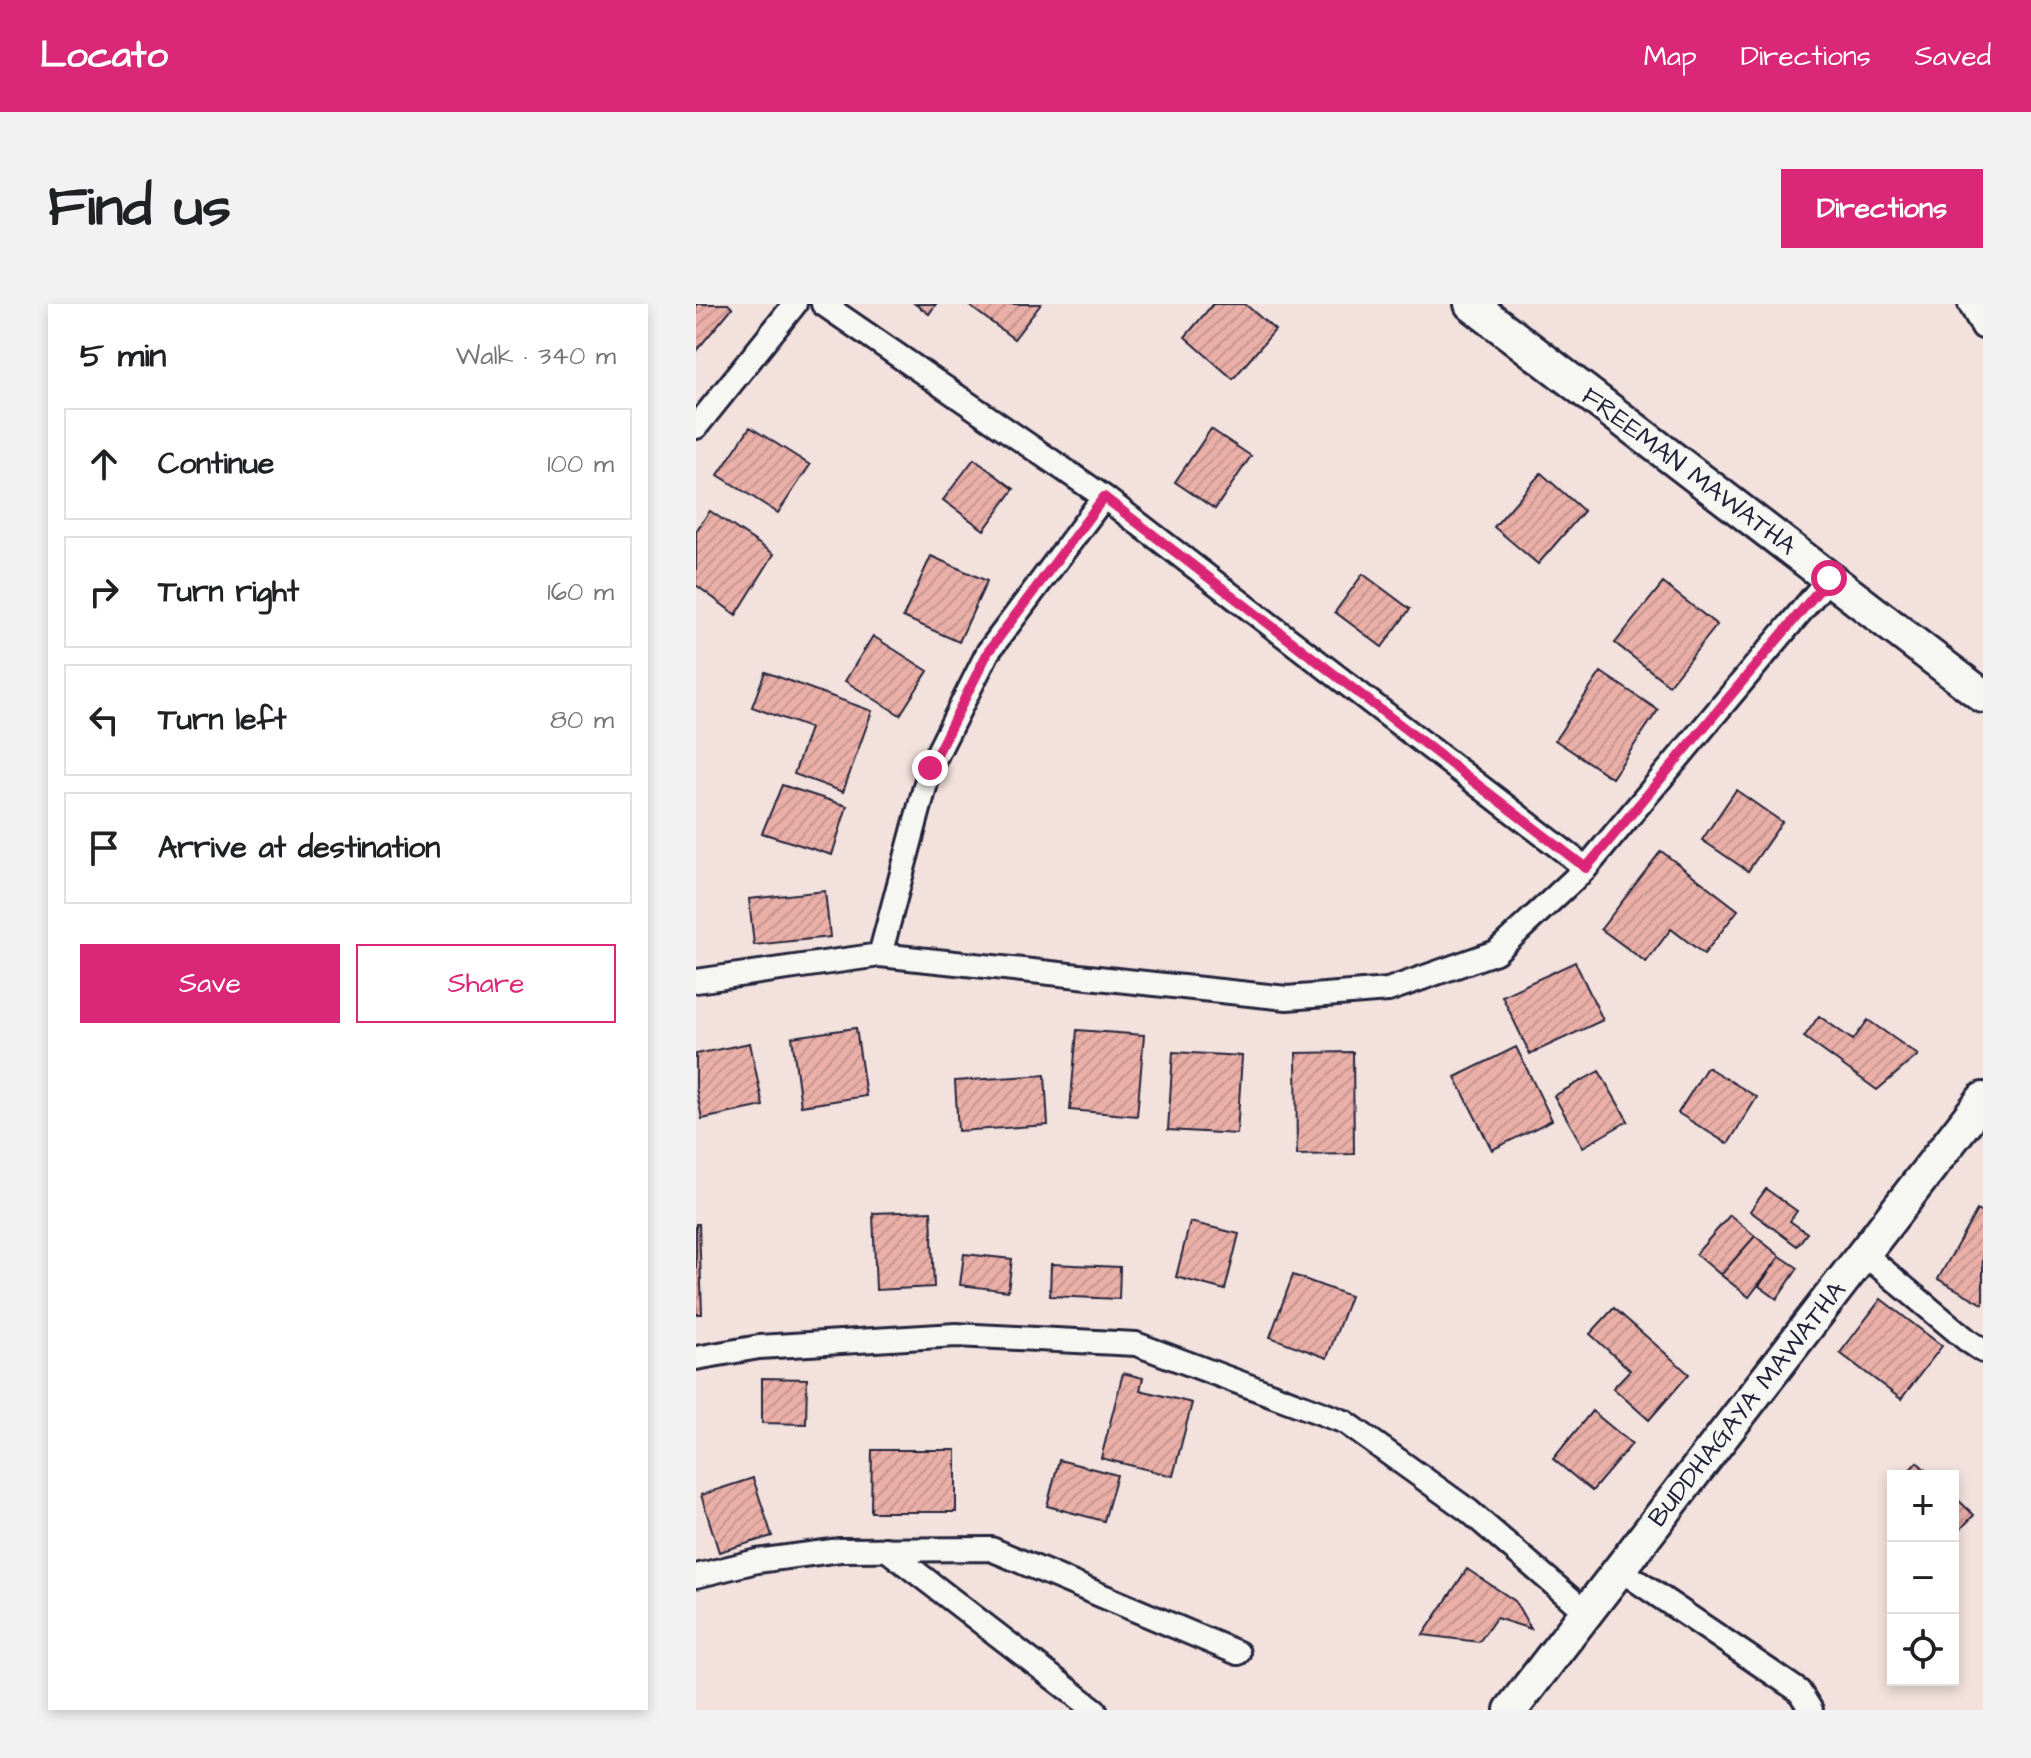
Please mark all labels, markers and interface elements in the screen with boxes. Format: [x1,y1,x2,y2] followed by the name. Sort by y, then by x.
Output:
[40,30,168,82] text: Locato
[1644,37,1697,76] text: Map
[1741,37,1871,76] text: Directions
[1915,37,1991,76] text: Saved
[48,169,231,247] text: Find us
[1781,169,1983,248] button: Directions
[80,332,166,380] text: 5 min
[456,338,616,374] text: Walk · 340 m
[1574,378,1804,564] street label: FREEMAN MAWATHA
[82,442,126,486] icon: ahead
[158,443,274,485] text: Continue
[547,446,614,482] text: 100 m
[1811,560,1847,596] route start
[82,570,126,614] icon: right
[158,571,299,613] text: Turn right
[547,574,614,610] text: 160 m
[82,698,126,742] icon: left
[158,699,286,741] text: Turn left
[550,702,614,738] text: 80 m
[912,750,948,786] route end
[82,826,126,870] icon: arrive
[158,827,440,869] text: Arrive at destination
[80,944,340,1023] button: Save
[356,944,616,1023] button: Share
[1640,1273,1855,1534] street label: BUDDHAGAYA MAWATHA
[1887,1470,1959,1686] map controls
[1887,1470,1959,1542] button: +
[1887,1542,1959,1614] button: −
[1887,1614,1959,1686] button: locate

